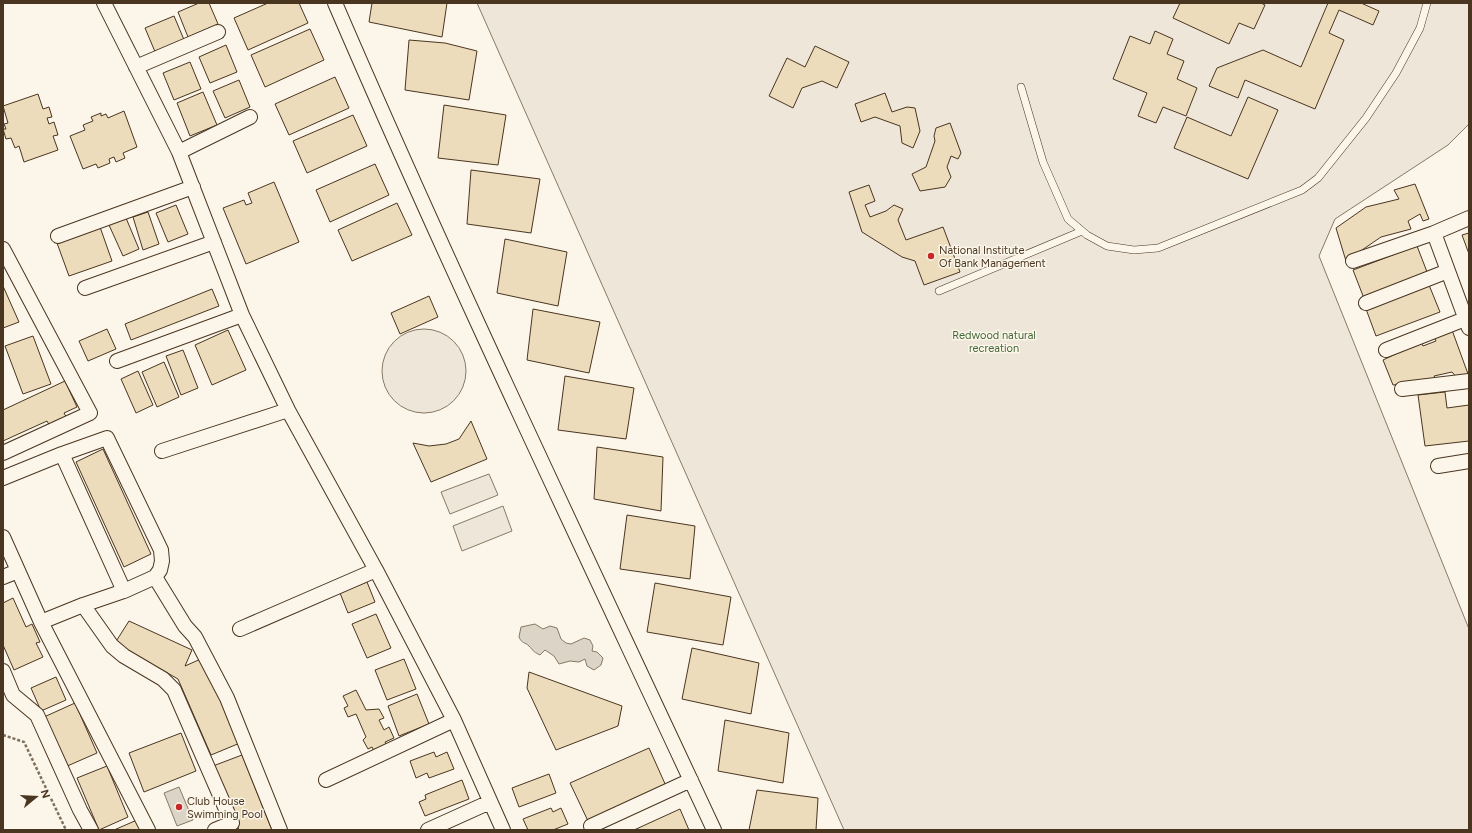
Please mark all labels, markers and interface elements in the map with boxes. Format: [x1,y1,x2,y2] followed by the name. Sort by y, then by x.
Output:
[939,244,1046,270] place label: National Institute Of Bank Management
[926,251,936,261] marker: National Institute Of Bank Management
[952,329,1036,355] park label: Redwood natural recreation
[16,777,56,817] north arrow
[38,788,53,800] text: N
[187,795,263,821] place label: Club House Swimming Pool
[174,802,184,812] marker: Club House Swimming Pool

